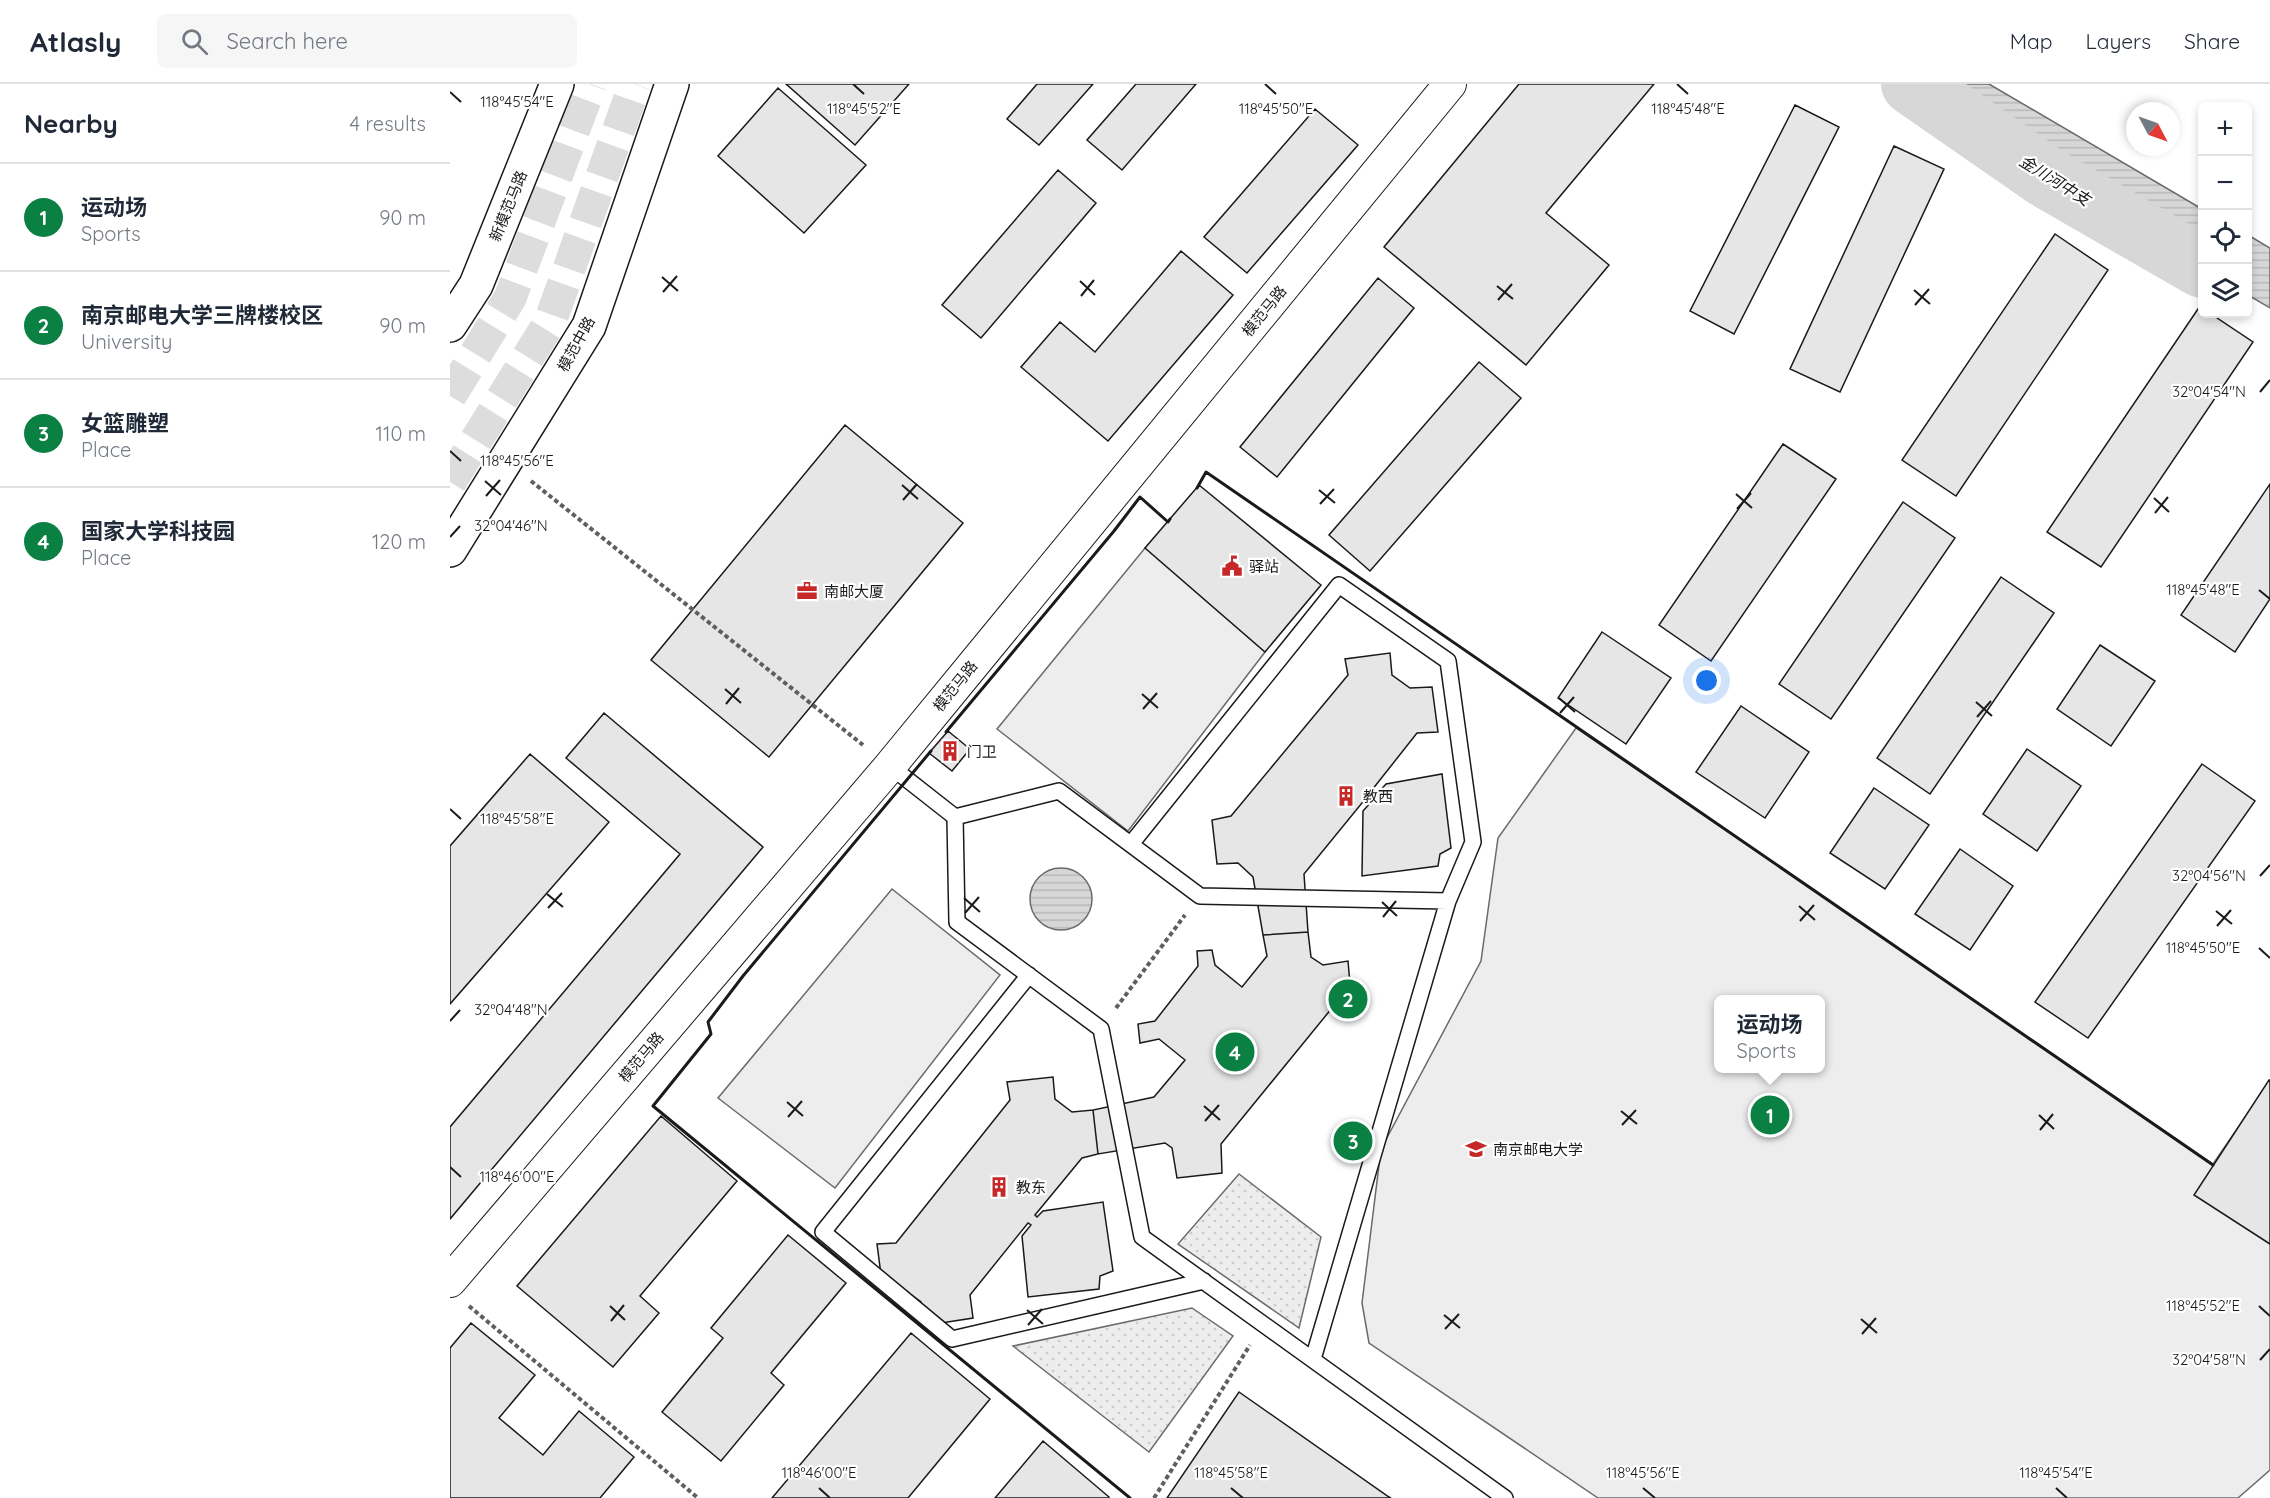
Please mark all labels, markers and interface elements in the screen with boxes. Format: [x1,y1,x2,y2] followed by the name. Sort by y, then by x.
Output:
[157,14,577,68] search box
[30,24,121,59] text: Atlasly
[178,25,211,58] icon: search
[226,27,348,55] text: Search here
[2010,28,2053,54] text: Map
[2086,28,2151,54] text: Layers
[2184,28,2240,54] text: Share
[480,92,554,111] text: 118°45'54"E
[827,99,901,118] text: 118°45'52"E
[1239,99,1313,118] text: 118°45'50"E
[1651,99,1725,118] text: 118°45'48"E
[2126,102,2180,156] north arrow
[2198,102,2252,318] map controls
[2198,102,2252,156] button: +
[24,107,118,140] text: Nearby
[350,111,426,136] text: 4 results
[2016,150,2096,211] water label: 金川河中支
[2198,156,2252,210] button: −
[485,168,531,244] street label: 新模范马路
[81,193,147,221] text: 运动场
[40,205,47,230] text: 1
[379,205,426,230] text: 90 m
[2198,210,2252,264] button: locate
[81,221,141,246] text: Sports
[2198,264,2252,318] button: layers
[1238,282,1290,340] street label: 模范马路
[81,301,323,329] text: 南京邮电大学三牌楼校区
[38,313,49,338] text: 2
[379,313,426,338] text: 90 m
[553,313,599,375] street label: 模范中路
[81,329,172,354] text: University
[2172,382,2246,401] text: 32°04'54"N
[81,409,169,437] text: 女篮雕塑
[38,421,49,446] text: 3
[376,421,426,446] text: 110 m
[81,437,131,462] text: Place
[480,451,554,470] text: 118°45'56"E
[474,516,548,535] text: 32°04'46"N
[81,517,235,545] text: 国家大学科技园
[38,529,49,554] text: 4
[372,529,426,554] text: 120 m
[81,545,131,570] text: Place
[1220,554,1244,578] public building icon: 驿站
[1249,557,1279,576] place label: 驿站
[795,579,819,603] office icon: 南邮大厦
[2166,580,2240,599] text: 118°45'48"E
[824,582,884,601] place label: 南邮大厦
[929,657,981,715] street label: 模范马路
[1692,666,1721,695] your location
[938,739,962,763] building icon: 门卫
[967,742,997,761] place label: 门卫
[1334,784,1358,808] building icon: 教西
[1363,787,1393,806] place label: 教西
[480,809,554,828] text: 118°45'58"E
[2172,866,2246,885] text: 32°04'56"N
[2166,938,2240,957] text: 118°45'50"E
[1328,976,1368,1022] pin: 2
[1714,995,1825,1073] popup
[474,1000,548,1019] text: 32°04'48"N
[1736,1010,1803,1038] text: 运动场
[614,1028,668,1086] street label: 模范马路
[1216,1030,1254,1074] pin: 4
[1736,1038,1796,1063] text: Sports
[1750,1092,1790,1138] pin: 1
[1334,1118,1372,1164] pin: 3
[1464,1137,1488,1161] school or university icon: 南京邮电大学
[1493,1140,1583,1159] place label: 南京邮电大学
[479,1167,555,1186] text: 118°46'00"E
[987,1175,1011,1199] building icon: 教东
[1016,1178,1046,1197] place label: 教东
[2166,1296,2240,1315] text: 118°45'52"E
[2172,1350,2246,1369] text: 32°04'58"N
[781,1463,857,1482] text: 118°46'00"E
[1194,1463,1268,1482] text: 118°45'58"E
[1606,1463,1680,1482] text: 118°45'56"E
[2019,1463,2093,1482] text: 118°45'54"E

